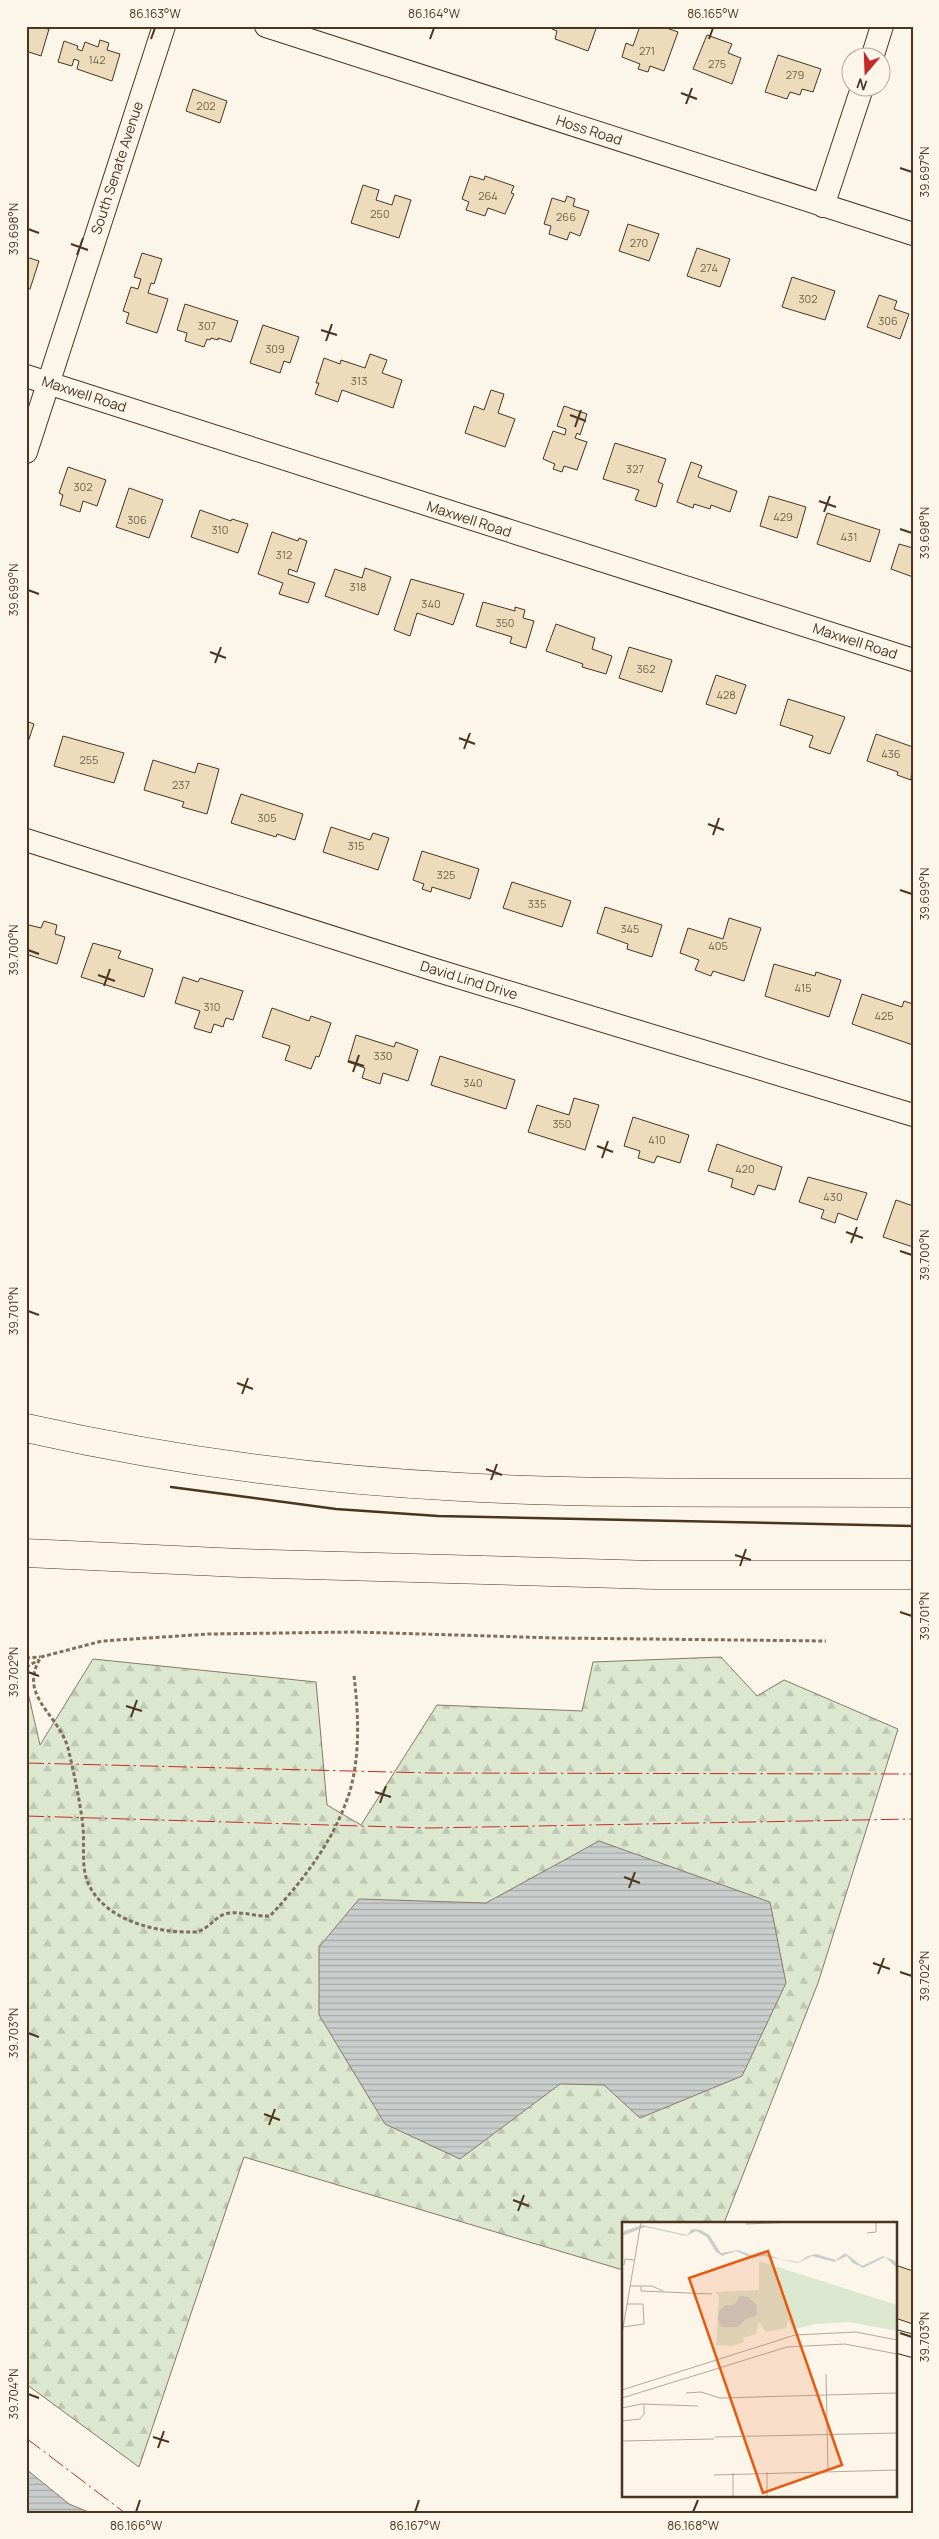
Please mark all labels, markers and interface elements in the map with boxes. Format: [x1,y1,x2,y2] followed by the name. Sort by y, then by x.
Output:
[129,5,181,22] text: 86.163°W
[408,5,461,22] text: 86.164°W
[687,5,740,22] text: 86.165°W
[639,43,655,58] house number: 271
[842,48,892,98] north arrow
[88,52,106,67] house number: 142
[708,56,726,71] house number: 275
[786,67,804,82] house number: 279
[854,74,869,95] text: N
[196,98,216,113] house number: 202
[86,99,147,237] street label: South Senate Avenue
[554,110,625,149] street label: Hoss Road
[916,146,933,198] text: 39.697°N
[478,188,498,203] house number: 264
[5,203,22,255] text: 39.698°N
[370,206,390,221] house number: 250
[556,209,576,224] house number: 266
[630,235,648,250] house number: 270
[700,260,718,275] house number: 274
[798,291,818,306] house number: 302
[878,313,898,328] house number: 306
[198,318,216,333] house number: 307
[265,341,285,356] house number: 309
[39,371,129,416] street label: Maxwell Road
[351,373,367,388] house number: 313
[626,461,644,476] house number: 327
[73,479,93,494] house number: 302
[424,496,514,541] street label: Maxwell Road
[916,507,933,559] text: 39.698°N
[773,509,793,524] house number: 429
[127,512,147,527] house number: 306
[211,522,229,537] house number: 310
[841,529,857,544] house number: 431
[276,547,292,562] house number: 312
[5,564,22,616] text: 39.699°N
[350,579,366,594] house number: 318
[421,596,441,611] house number: 340
[495,615,515,630] house number: 350
[810,618,900,663] street label: Maxwell Road
[636,661,656,676] house number: 362
[716,687,736,702] house number: 428
[881,746,901,761] house number: 436
[80,752,98,767] house number: 255
[172,777,190,792] house number: 237
[257,810,277,825] house number: 305
[348,838,364,853] house number: 315
[437,867,455,882] house number: 325
[916,868,933,920] text: 39.699°N
[528,896,546,911] house number: 335
[621,921,639,936] house number: 345
[5,924,22,976] text: 39.700°N
[708,938,728,953] house number: 405
[418,956,520,1003] street label: David Lind Drive
[794,980,812,995] house number: 415
[203,999,221,1014] house number: 310
[874,1008,894,1023] house number: 425
[374,1048,392,1063] house number: 330
[463,1075,483,1090] house number: 340
[552,1116,572,1131] house number: 350
[648,1132,666,1147] house number: 410
[735,1161,755,1176] house number: 420
[823,1189,843,1204] house number: 430
[916,1229,933,1281] text: 39.700°N
[5,1287,22,1335] text: 39.701°N
[916,1592,933,1640] text: 39.701°N
[5,1647,22,1697] text: 39.702°N
[916,1951,933,2001] text: 39.702°N
[5,2008,22,2058] text: 39.703°N
[622,2222,896,2496] inset map
[916,2312,933,2362] text: 39.703°N
[5,2369,22,2419] text: 39.704°N
[110,2517,163,2534] text: 86.166°W
[390,2517,441,2534] text: 86.167°W
[667,2517,720,2534] text: 86.168°W

